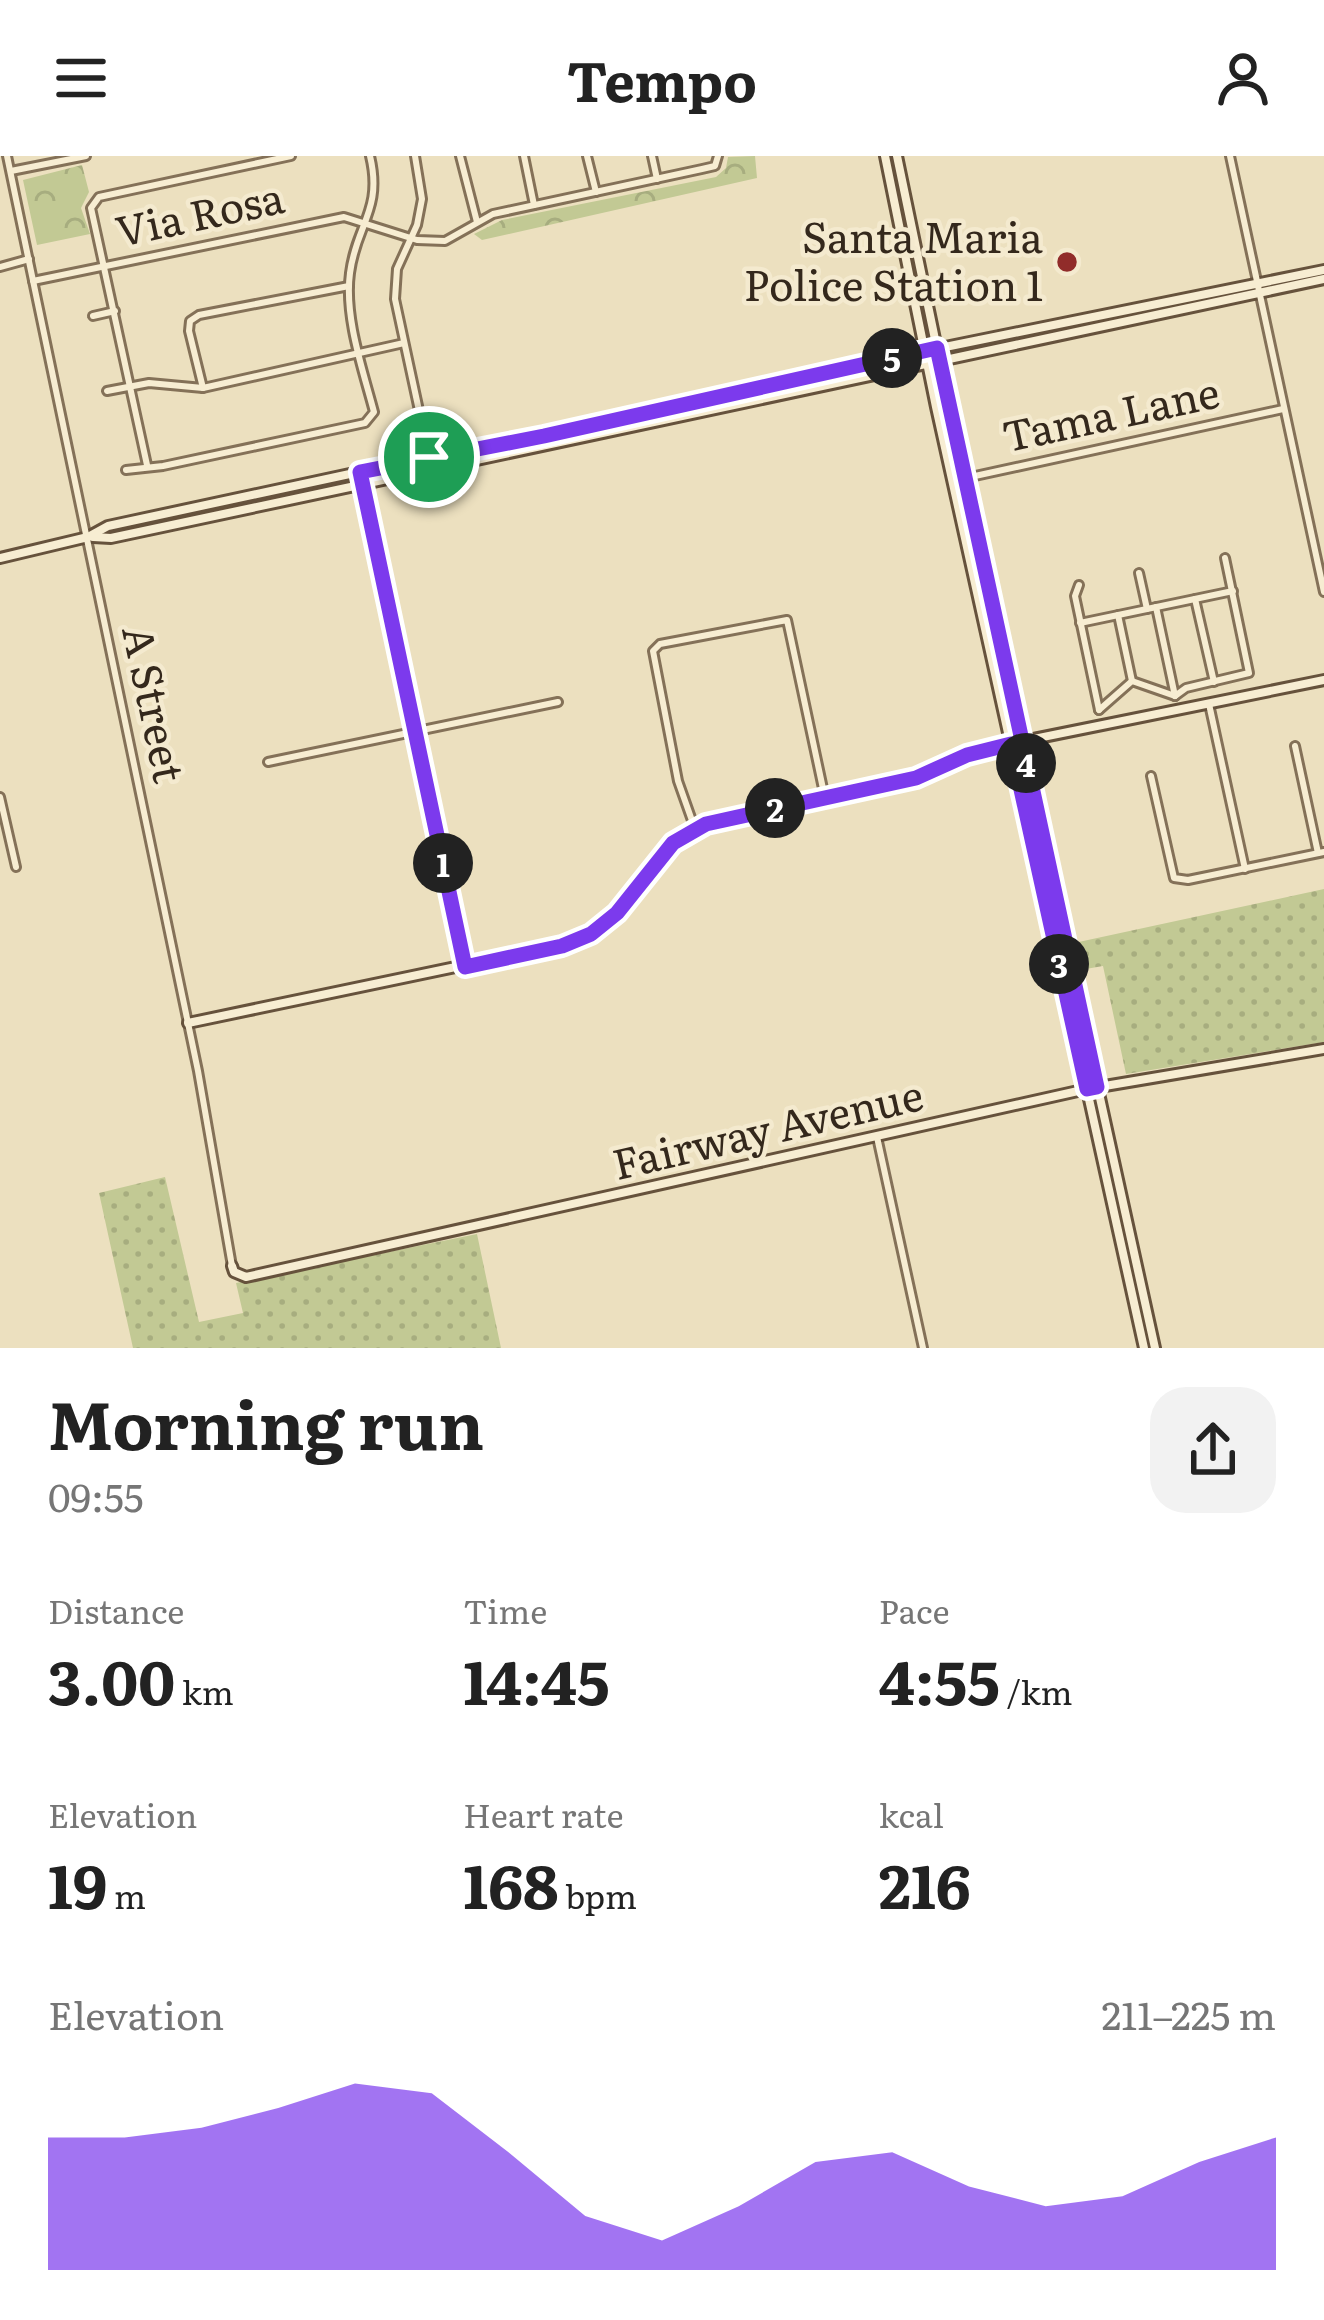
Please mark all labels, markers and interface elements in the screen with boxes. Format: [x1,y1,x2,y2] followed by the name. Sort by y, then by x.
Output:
[567,38,757,119] text: Tempo
[48,45,114,111] icon: menu
[1210,45,1276,111] icon: person
[110,164,289,260] street label: Via Rosa
[744,204,1043,314] place label: Santa Maria Police Station 1
[1054,249,1080,275] marker: Santa Maria Police Station 1
[862,328,922,388] pin: 5
[883,333,901,382] text: 5
[996,359,1225,465] street label: Tama Lane
[378,406,480,508] pin
[396,424,462,490] icon: arrive
[109,619,203,788] street label: A Street
[996,733,1056,793] pin: 4
[1016,738,1036,787] text: 4
[745,778,805,838] pin: 2
[766,783,784,832] text: 2
[413,833,473,893] pin: 1
[436,838,450,887] text: 1
[1029,934,1089,994] pin: 3
[1050,939,1068,988] text: 3
[606,1061,929,1193] street label: Fairway Avenue
[48,1372,484,1470] text: Morning run
[1150,1387,1276,1513] button: share
[48,1466,144,1524] text: 09:55
[48,1585,184,1634] text: Distance
[463,1585,547,1634] text: Time
[879,1585,950,1634] text: Pace
[48,1634,175,1723] text: 3.00
[463,1634,610,1723] text: 14:45
[879,1634,1000,1723] text: 4:55
[175,1666,234,1715] text: km
[1000,1666,1073,1715] text: /km
[48,1789,197,1838] text: Elevation
[463,1789,624,1838] text: Heart rate
[879,1789,944,1838] text: kcal
[48,1838,107,1927] text: 19
[463,1838,559,1927] text: 168
[879,1838,971,1927] text: 216
[107,1870,146,1919] text: m
[559,1870,637,1919] text: bpm
[48,1984,224,2042] text: Elevation
[1102,1984,1276,2042] text: 211–225 m

